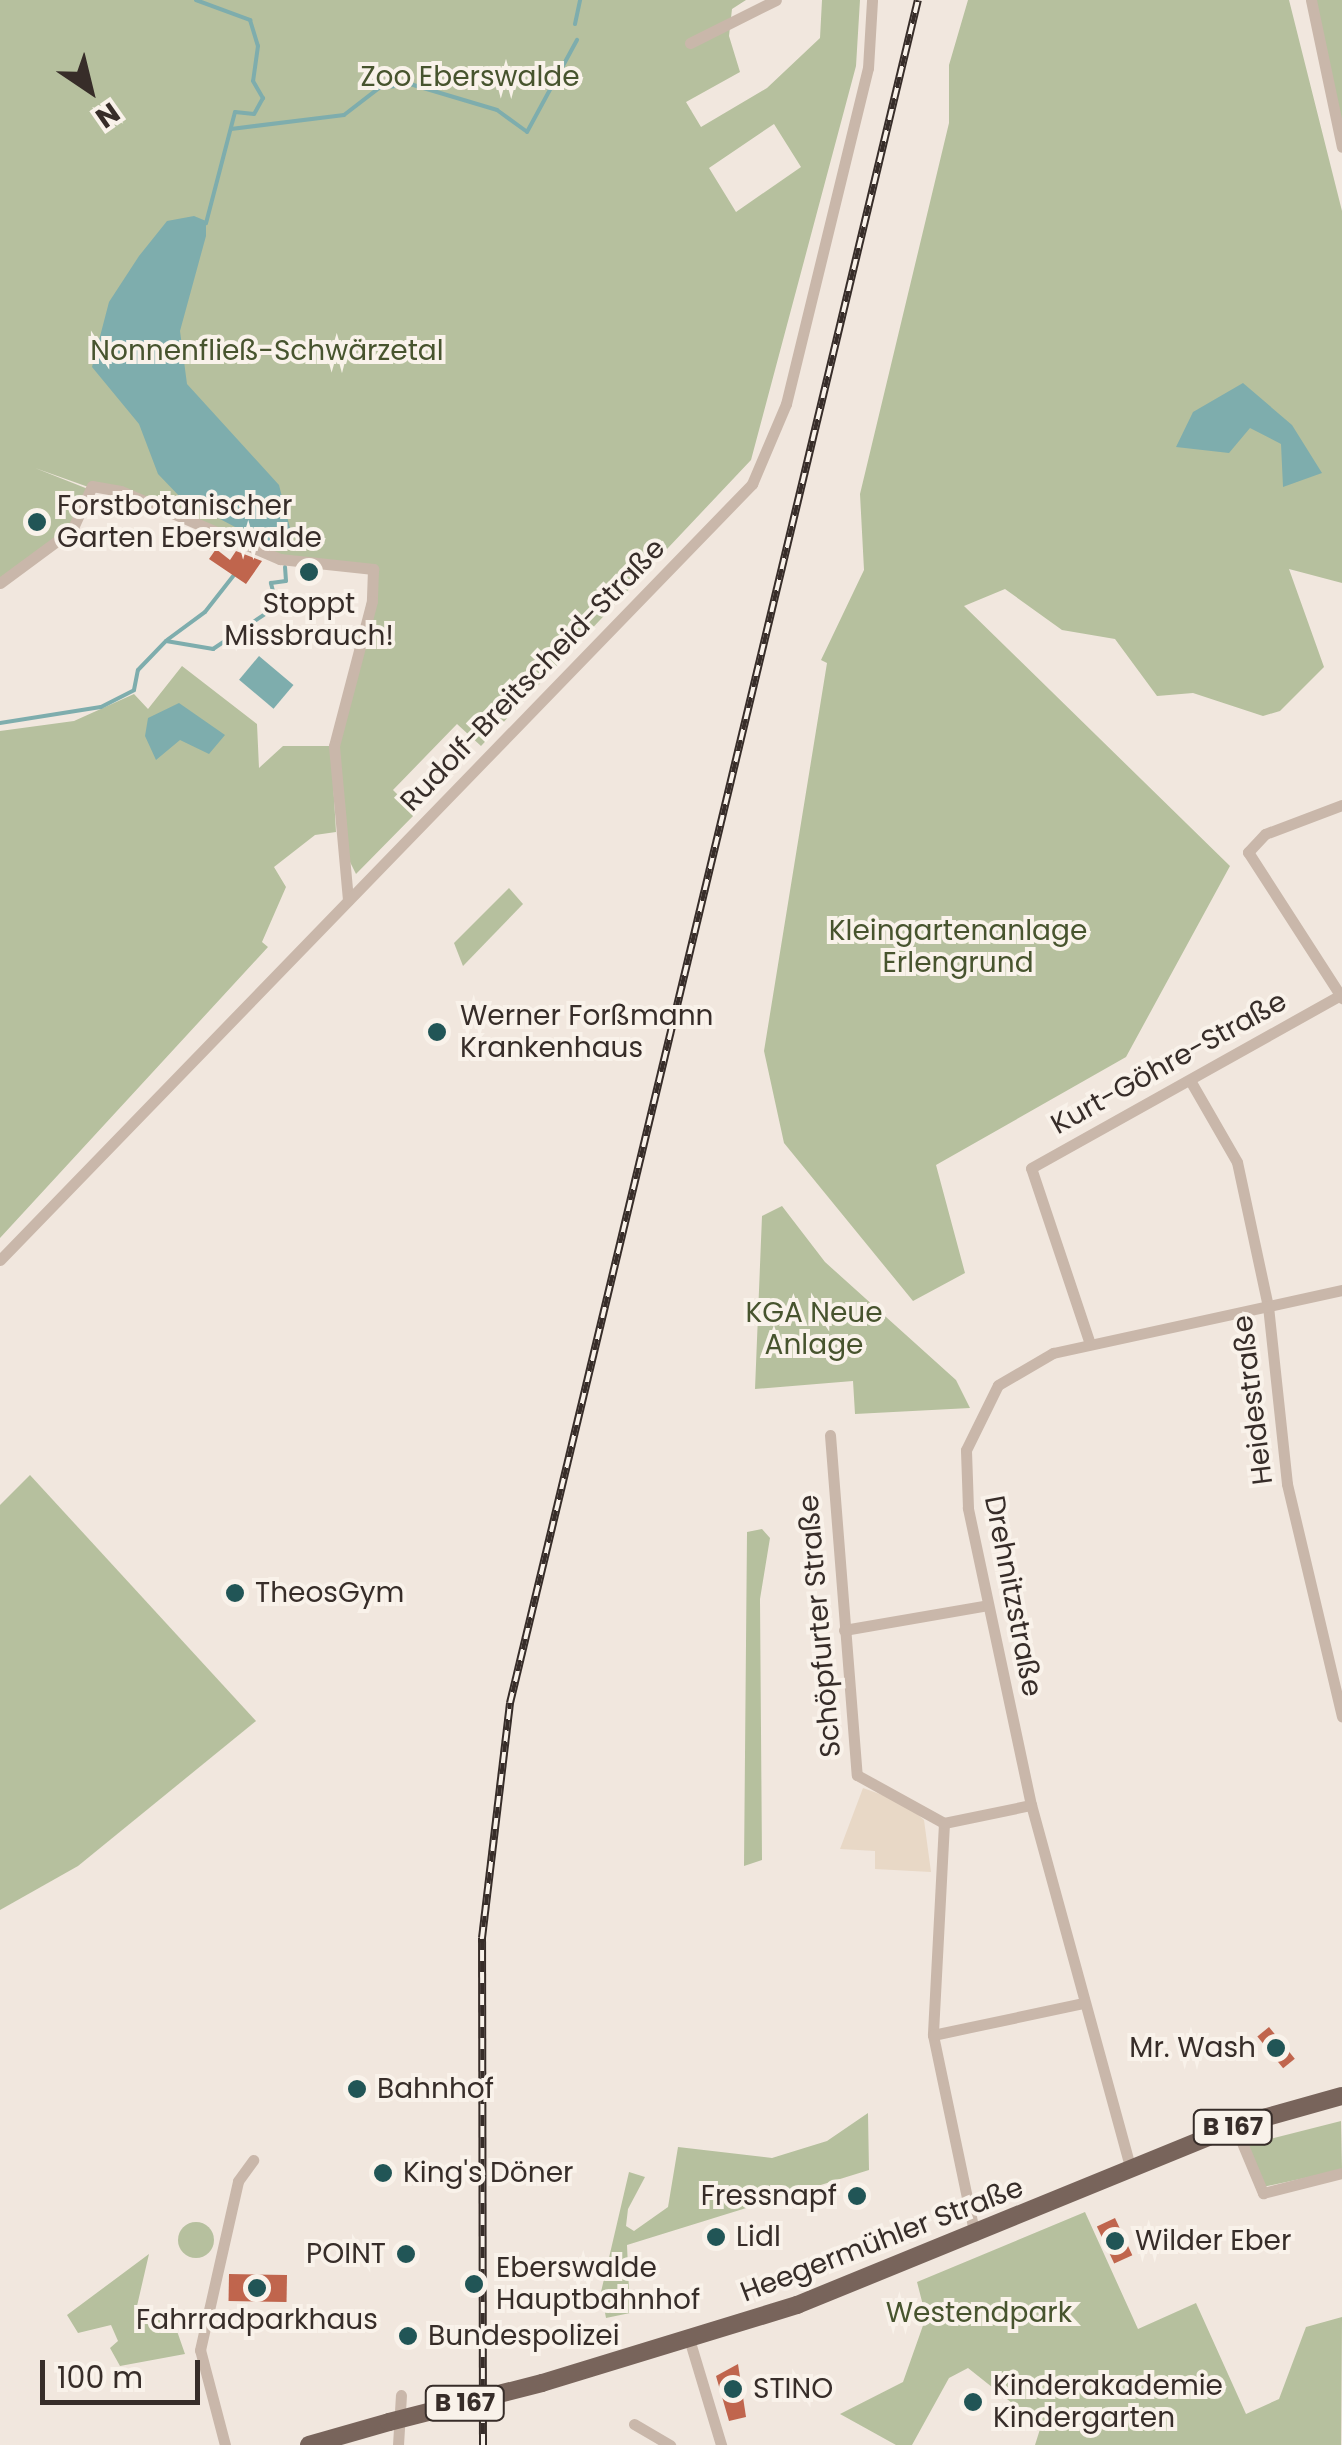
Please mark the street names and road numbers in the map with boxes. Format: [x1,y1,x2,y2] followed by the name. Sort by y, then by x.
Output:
[394,532,672,818] street label: Rudolf-Breitscheid-Straße
[1045,984,1293,1142] street label: Kurt-Göhre-Straße
[1226,1313,1280,1487] street label: Heidestraße
[792,1493,848,1759] street label: Schöpfurter Straße
[977,1493,1049,1699] street label: Drehnitzstraße
[1190,2107,1276,2147] road number: B 167
[736,2171,1028,2309] street label: Heegermühler Straße
[422,2383,508,2423] road number: B 167

